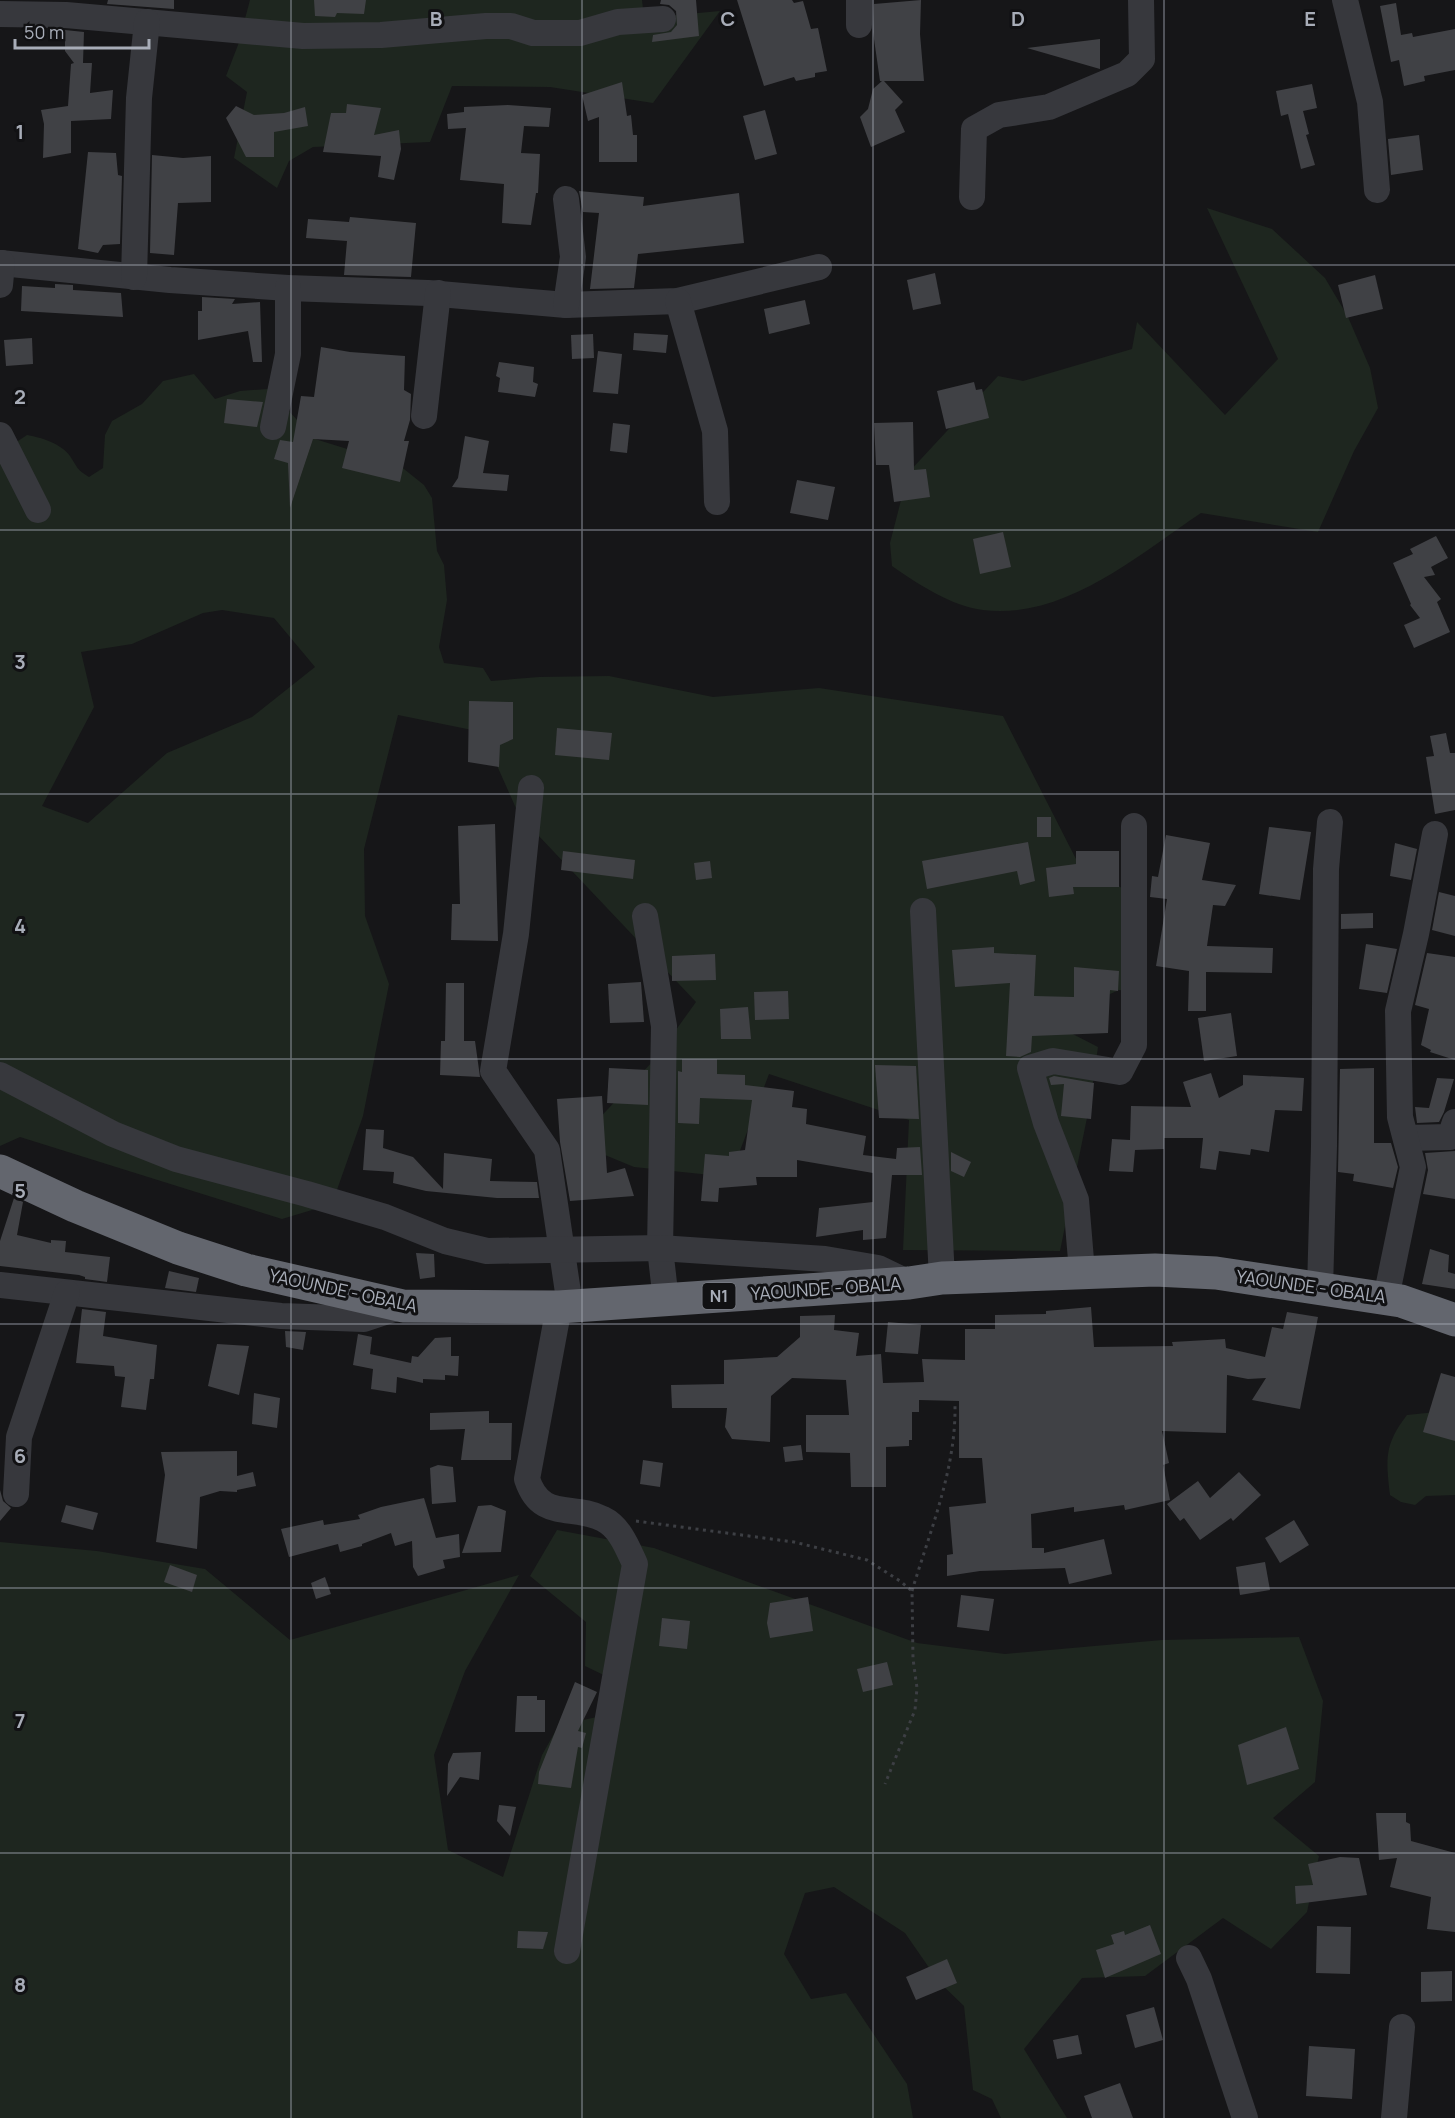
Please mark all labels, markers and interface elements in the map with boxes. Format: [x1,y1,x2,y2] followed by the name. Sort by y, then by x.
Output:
[430,5,443,32] text: B
[721,5,735,32] text: C
[1011,5,1025,32] text: D
[1304,5,1316,32] text: E
[15,12,148,50] scale bar
[24,20,64,44] text: 50 m
[16,118,24,145] text: 1
[14,383,26,410] text: 2
[14,648,26,675] text: 3
[14,912,26,939] text: 4
[14,1177,26,1204] text: 5
[267,1263,420,1318] street label: YAOUNDE - OBALA
[1235,1264,1388,1308] street label: YAOUNDE - OBALA
[750,1271,903,1305] street label: YAOUNDE - OBALA
[702,1283,736,1309] road number: N1
[14,1442,26,1469] text: 6
[15,1707,25,1734] text: 7
[14,1971,26,1998] text: 8

